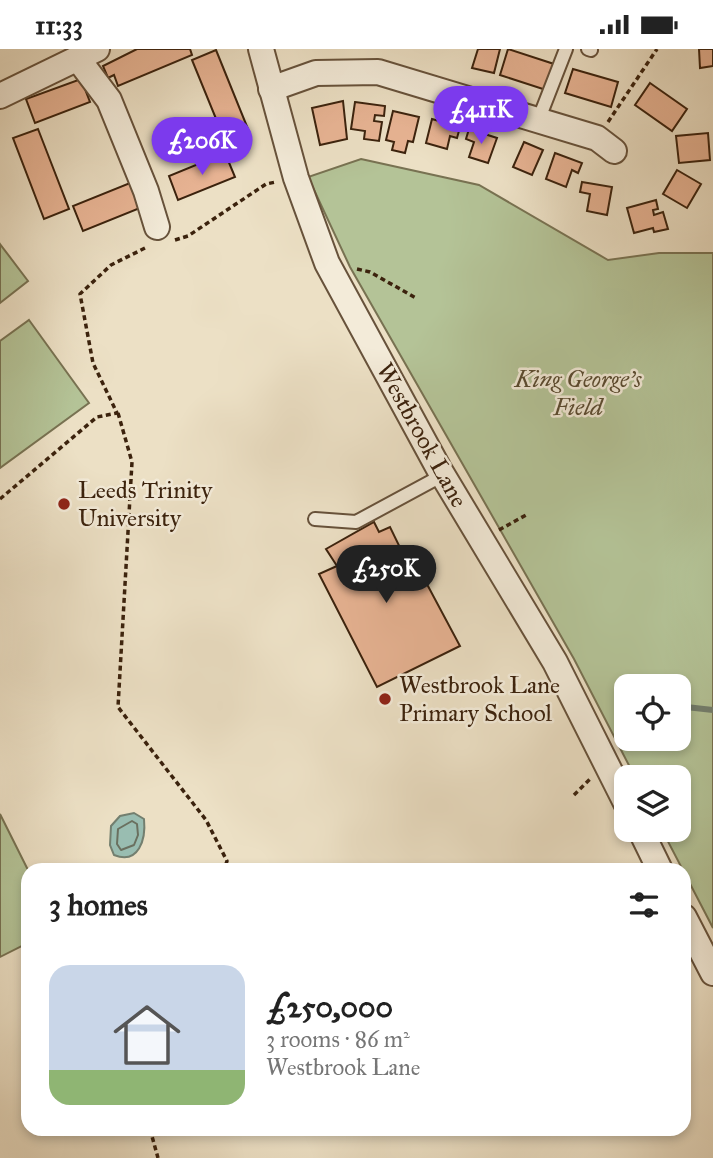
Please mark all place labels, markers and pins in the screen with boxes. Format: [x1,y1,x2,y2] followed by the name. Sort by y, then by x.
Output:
[432,87,530,146] pin: £411K
[153,117,251,177] pin: £206K
[78,475,213,533] place label: Leeds Trinity University
[56,496,72,512] marker: Leeds Trinity University
[337,545,435,605] pin: £250K
[399,670,560,728] place label: Westbrook Lane Primary School
[377,691,393,707] marker: Westbrook Lane Primary School

